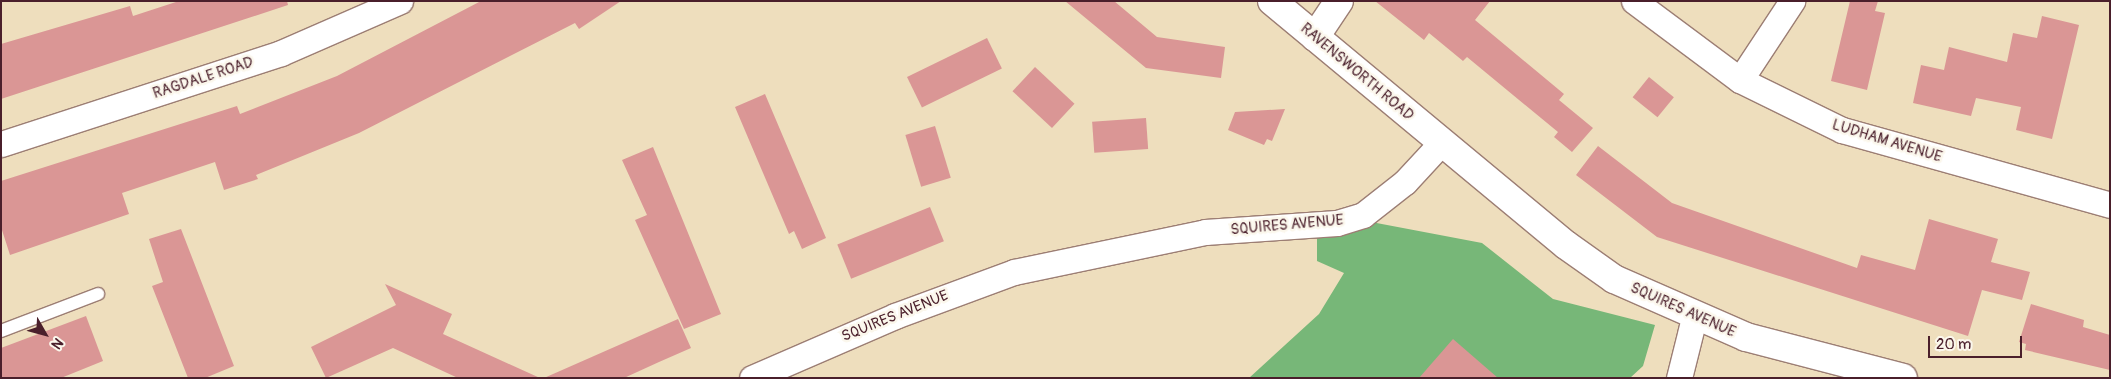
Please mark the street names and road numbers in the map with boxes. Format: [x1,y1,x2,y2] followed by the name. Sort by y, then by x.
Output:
[1297,20,1417,124] street label: RAVENSWORTH ROAD
[151,53,255,103] street label: RAGDALE ROAD
[1830,116,1944,166] street label: LUDHAM AVENUE
[1230,211,1344,239] street label: SQUIRES AVENUE
[1628,279,1738,341] street label: SQUIRES AVENUE
[839,286,951,346] street label: SQUIRES AVENUE

